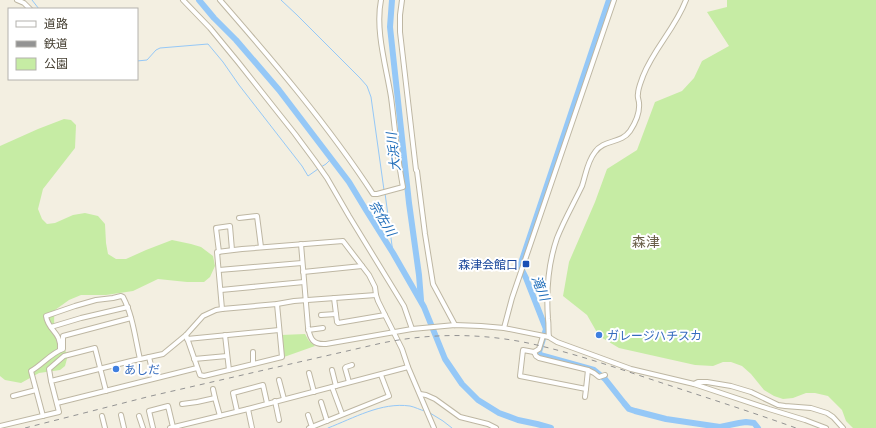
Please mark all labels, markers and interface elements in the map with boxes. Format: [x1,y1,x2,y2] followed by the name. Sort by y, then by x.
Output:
[8,8,138,80] legend
[44,16,68,31] text: 道路
[44,36,68,51] text: 鉄道
[44,56,68,71] text: 公園
[383,130,403,172] water label: 大浜川
[366,197,401,241] water label: 奈佐川
[632,233,660,251] district label: 森津
[458,257,518,272] place label: 森津会館口
[521,259,531,269] marker: 森津会館口
[529,273,554,305] water label: 滝川
[607,328,702,343] place label: ガレージハチスカ
[594,330,604,340] marker: ガレージハチスカ
[124,362,160,377] place label: あしだ
[111,364,121,374] marker: あしだ

